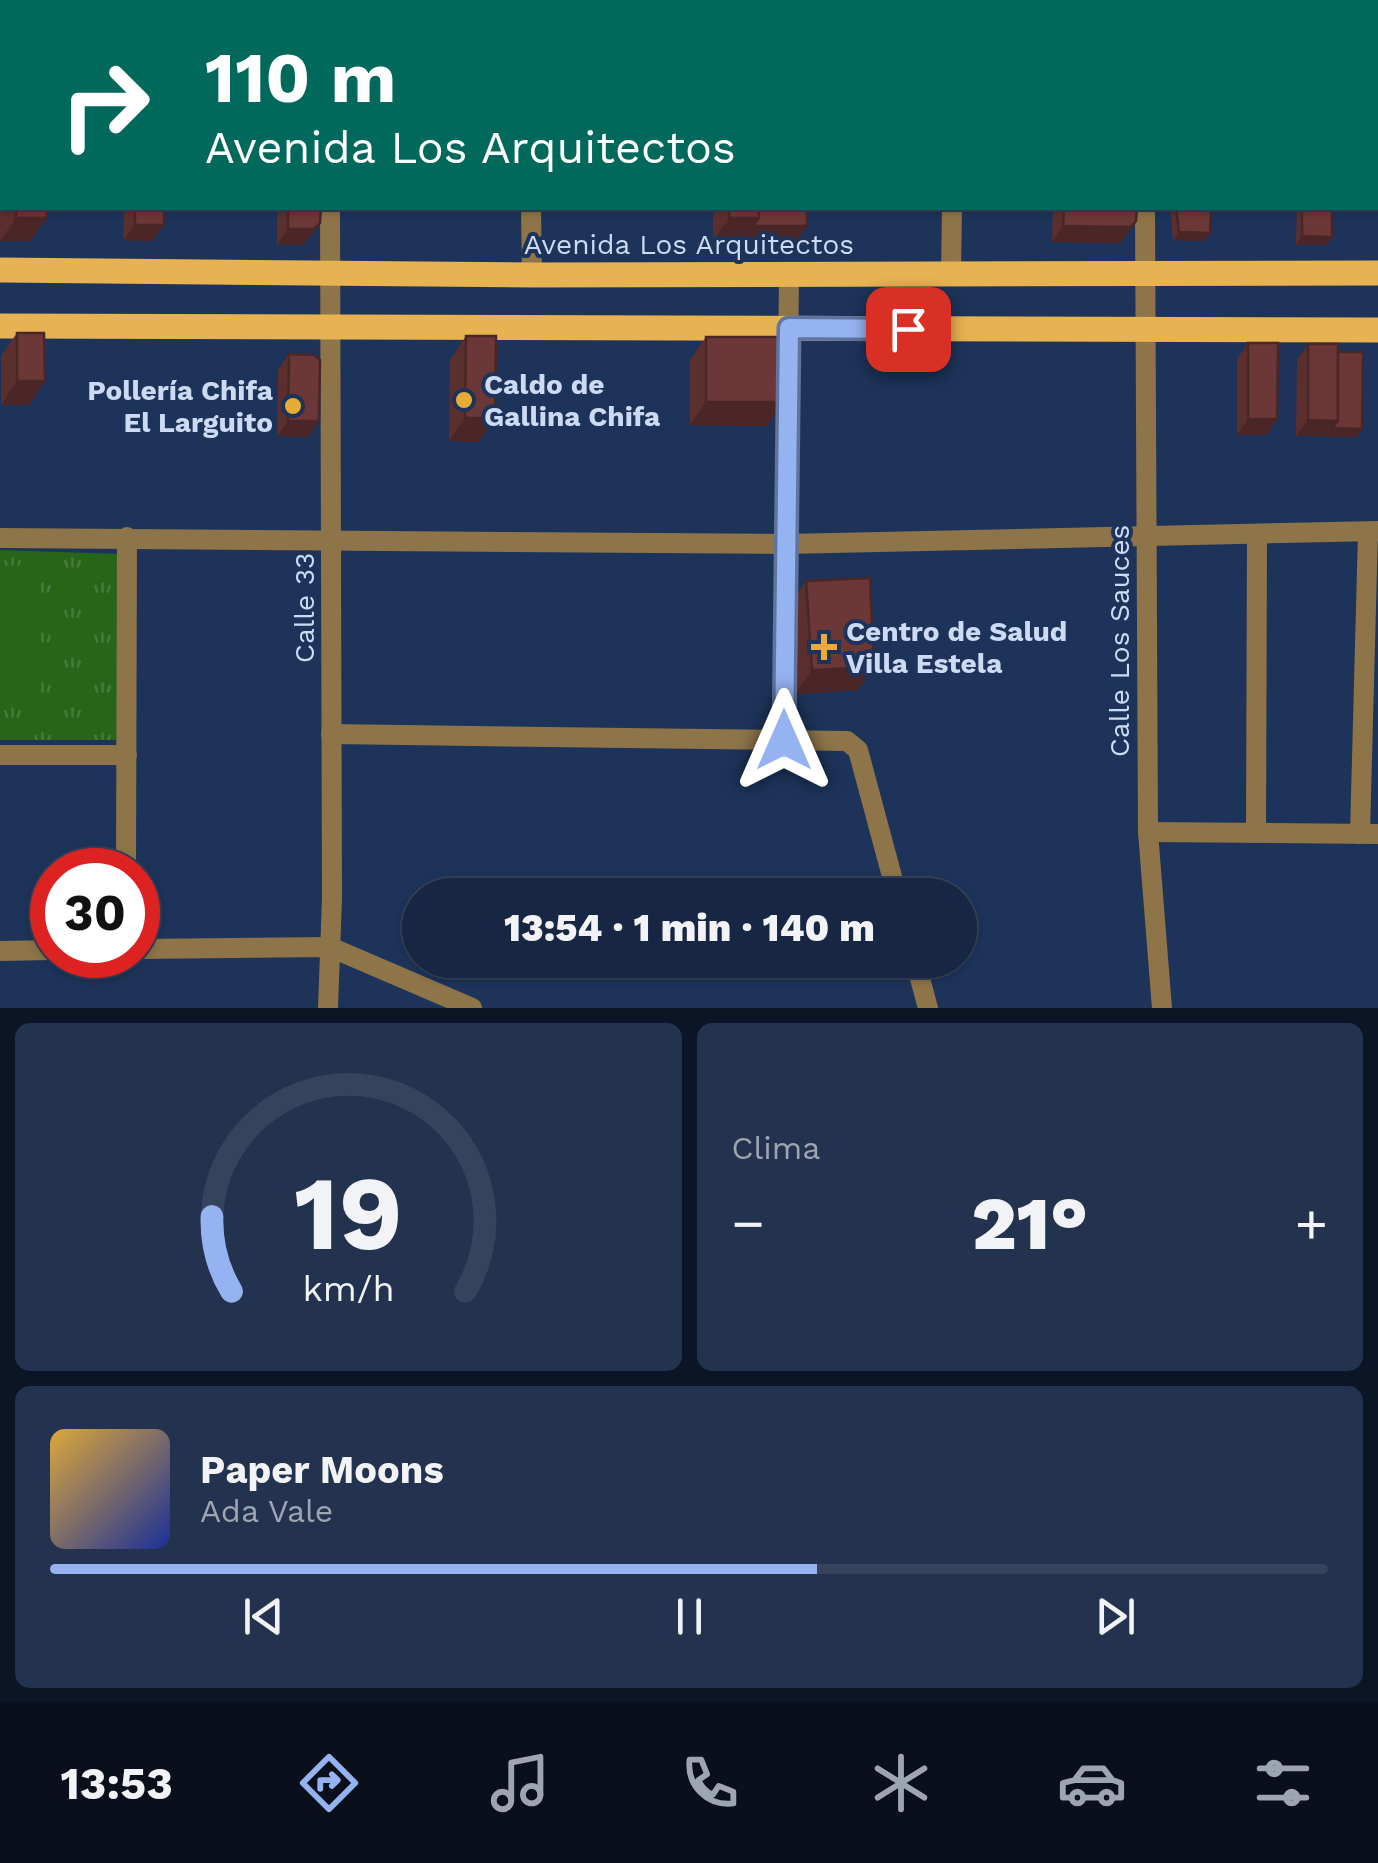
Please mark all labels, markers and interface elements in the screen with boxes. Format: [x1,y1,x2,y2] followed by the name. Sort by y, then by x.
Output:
[205,37,396,119] text: 110 m
[40,40,170,170] icon: right
[205,121,736,174] text: Avenida Los Arquitectos
[524,228,854,261] street label: Avenida Los Arquitectos
[866,287,951,372] pin
[881,302,936,357] icon: arrive
[484,368,661,433] place label: Caldo de Gallina Chifa
[87,374,274,439] place label: Pollería Chifa El Larguito
[453,389,475,411] marker: Caldo de Gallina Chifa
[282,395,304,417] marker: Pollería Chifa El Larguito
[1103,525,1136,757] street label: Calle Los Sauces
[288,553,321,663] street label: Calle 33
[846,615,1067,680] place label: Centro de Salud Villa Estela
[811,634,837,660] marker: Centro de Salud Villa Estela
[732,688,836,792] position arrow
[30,848,160,978] speed limit sign: 30
[504,906,875,950] text: 13:54 · 1 min · 140 m
[732,1129,820,1167] text: Clima
[294,1152,403,1274] text: 19
[971,1179,1088,1267] text: 21°
[732,1191,765,1255] text: −
[1295,1191,1328,1255] text: +
[302,1268,394,1310] text: km/h
[200,1448,444,1492] text: Paper Moons
[200,1492,333,1530] text: Ada Vale
[236,1589,291,1644] icon: previous
[662,1589,717,1644] icon: pause
[1088,1589,1143,1644] icon: next
[294,1748,364,1818] icon: directions
[485,1748,555,1818] icon: music
[675,1748,745,1818] icon: phone
[866,1748,936,1818] icon: climate
[1057,1748,1127,1818] icon: car
[1248,1748,1318,1818] icon: filters
[60,1757,173,1810] text: 13:53

